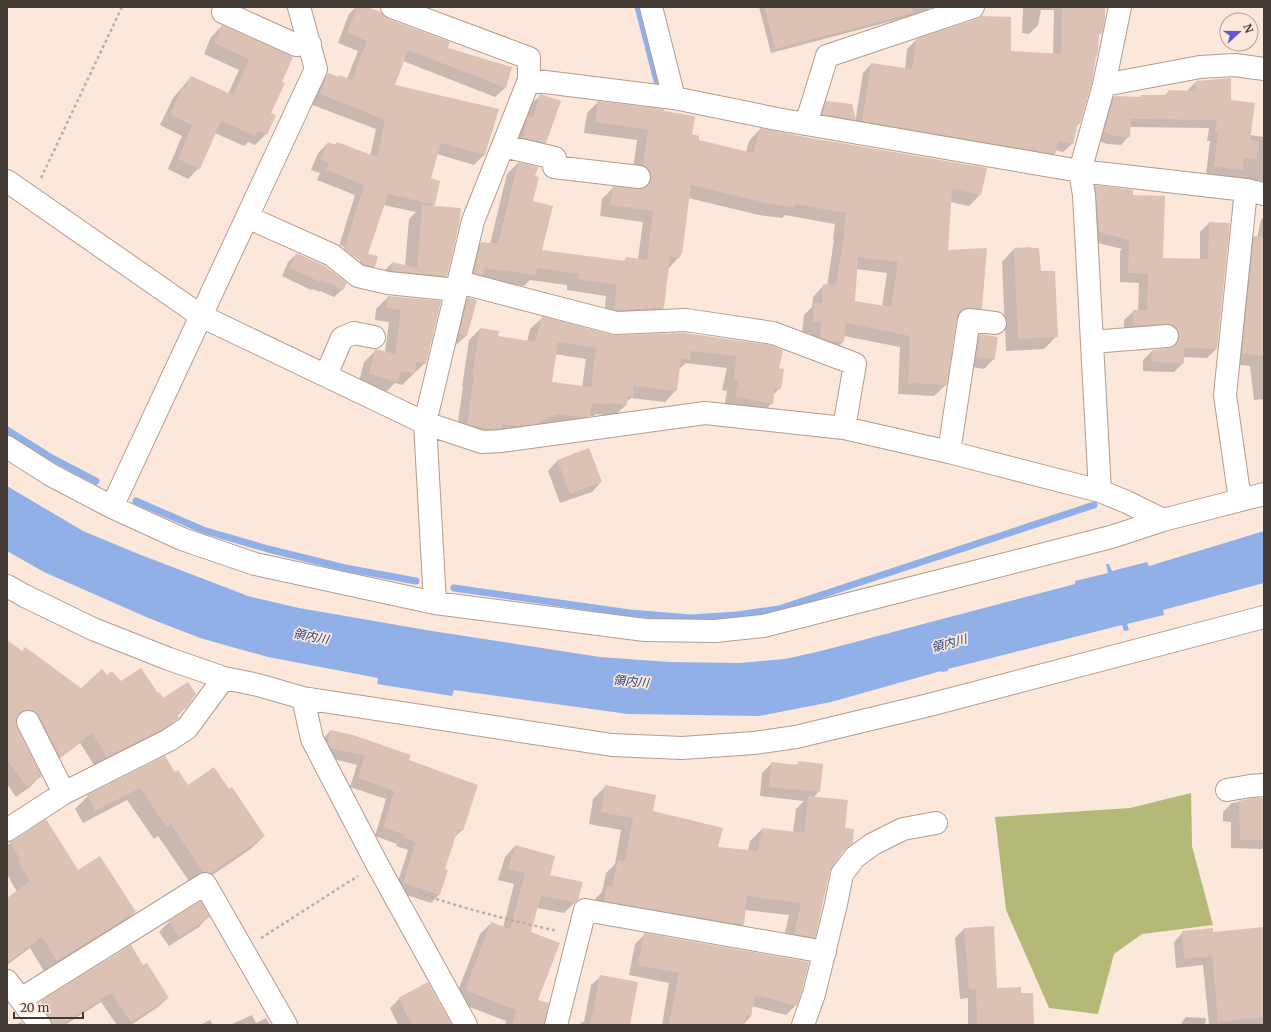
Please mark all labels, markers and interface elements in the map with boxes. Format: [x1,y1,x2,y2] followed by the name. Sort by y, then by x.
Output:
[1219,12,1259,52] north arrow
[1240,22,1257,35] text: N
[292,625,332,647] water label: 領内川
[930,631,970,655] water label: 領内川
[612,672,652,690] water label: 領内川
[14,994,83,1020] scale bar
[20,1000,49,1015] text: 20 m

